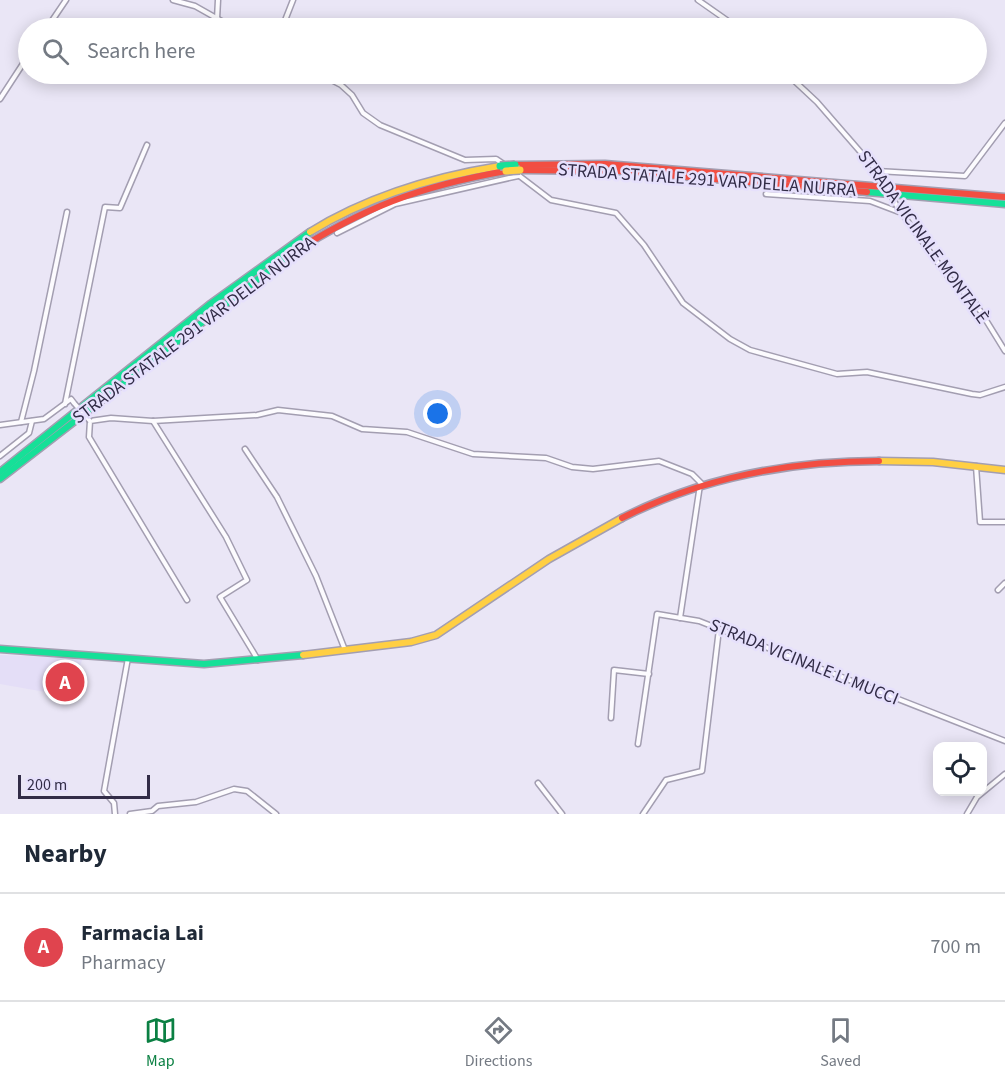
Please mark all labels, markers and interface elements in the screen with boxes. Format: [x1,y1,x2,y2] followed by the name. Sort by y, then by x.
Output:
[18,18,987,84] search box
[39,35,72,68] icon: search
[87,35,195,67] text: Search here
[851,145,995,329] street label: STRADA VICINALE MONTALÈ
[557,157,857,203] street label: STRADA STATALE 291 VAR DELLA NURRA
[67,230,321,430] street label: STRADA STATALE 291 VAR DELLA NURRA
[423,399,452,428] your location
[706,613,902,711] street label: STRADA VICINALE LI MUCCI
[46,660,84,704] pin: A
[933,742,987,796] map controls
[933,742,987,796] button: locate
[18,772,150,800] scale bar
[27,774,67,796] text: 200 m
[24,835,107,872] text: Nearby
[81,917,204,949] text: Farmacia Lai
[38,933,49,961] text: A
[931,933,981,961] text: 700 m
[81,949,165,977] text: Pharmacy
[144,1014,177,1072] tab: Map
[465,1014,532,1072] tab: Directions
[820,1014,861,1072] tab: Saved

